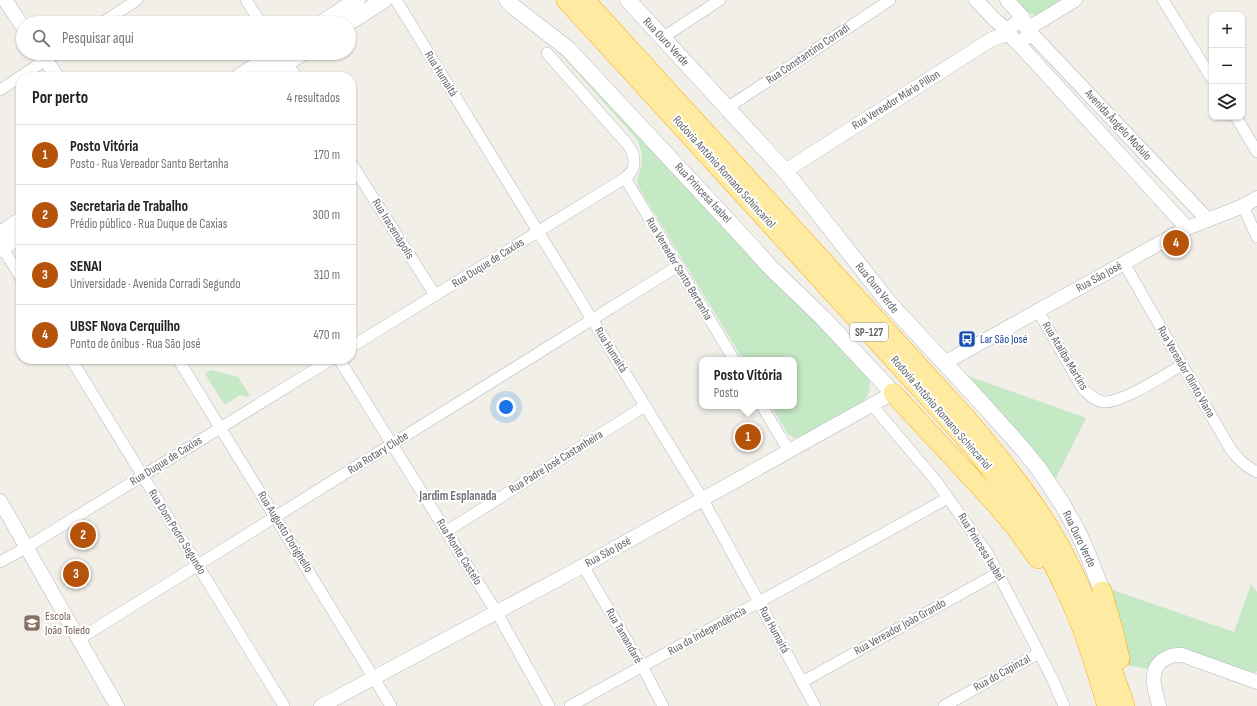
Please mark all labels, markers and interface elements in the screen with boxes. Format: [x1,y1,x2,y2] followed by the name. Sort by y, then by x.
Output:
[1209,12,1245,120] map controls
[1209,12,1245,48] button: +
[640,15,692,70] street label: Rua Ouro Verde
[16,16,356,60] search box
[763,20,853,88] street label: Rua Constantino Corradi
[30,27,52,49] icon: search
[62,29,134,48] text: Pesquisar aqui
[421,48,461,100] street label: Rua Humaitá
[1209,48,1245,84] button: −
[849,67,943,133] street label: Rua Vereador Mário Pillon
[1209,84,1245,120] button: layers
[1081,86,1155,164] street label: Avenida Ângelo Modulo
[32,88,88,108] text: Por perto
[287,90,340,106] text: 4 resultados
[669,113,779,231] street label: Rodovia Antônio Romano Schincariol
[70,137,138,156] text: Posto Vitória
[42,147,48,163] text: 1
[314,147,340,163] text: 170 m
[70,156,229,172] text: Posto · Rua Vereador Santo Bertanha
[671,160,735,226] street label: Rua Princesa Isabel
[369,196,417,262] street label: Rua Iracemápolis
[70,197,188,216] text: Secretaria de Trabalho
[42,207,48,223] text: 2
[313,207,340,223] text: 300 m
[642,215,716,323] street label: Rua Vereador Santo Bertanha
[70,216,227,232] text: Prédio público · Rua Duque de Caxias
[1163,228,1189,258] pin: 4
[449,235,527,291] street label: Rua Duque de Caxias
[70,257,102,276] text: SENAI
[1073,258,1125,296] street label: Rua São José
[852,260,902,317] street label: Rua Ouro Verde
[42,267,48,283] text: 3
[314,267,340,283] text: 310 m
[70,276,241,292] text: Universidade · Avenida Corradi Segundo
[70,317,180,336] text: UBSF Nova Cerquilho
[1039,319,1091,393] street label: Rua Ataliba Martins
[850,323,888,341] road number: SP-127
[591,324,631,376] street label: Rua Humaitá
[1154,324,1219,421] street label: Rua Vereador Olinto Viana
[42,327,48,343] text: 4
[313,327,340,343] text: 470 m
[957,329,977,349] bus stop icon: Lar São José
[980,332,1028,347] place label: Lar São José
[70,336,201,352] text: Ponto de ônibus · Rua São José
[887,353,995,473] street label: Rodovia Antônio Romano Schincariol
[699,357,797,409] popup
[714,366,782,385] text: Posto Vitória
[714,385,739,401] text: Posto
[496,397,516,417] your location
[735,422,761,452] pin: 1
[506,427,606,497] street label: Rua Padre José Castanheira
[345,428,411,478] street label: Rua Rotary Clube
[127,433,205,489] street label: Rua Duque de Caxias
[145,487,209,577] street label: Rua Dom Pedro Segundo
[418,488,497,504] district label: Jardim Esplanada
[254,489,316,575] street label: Rua Augusto Dorighello
[1059,508,1099,570] street label: Rua Ouro Verde
[954,511,1008,583] street label: Rua Princesa Isabel
[433,516,485,588] street label: Rua Monte Castelo
[70,520,96,550] pin: 2
[582,533,634,571] street label: Rua São José
[63,559,89,589] pin: 3
[851,595,949,659] street label: Rua Vereador João Grando
[665,603,749,659] street label: Rua da Independência
[755,604,793,656] street label: Rua Humaitá
[602,606,646,666] street label: Rua Tamandaré
[44,609,90,638] place label: Escola João Toledo
[22,613,42,633] school or university icon: Escola João Toledo
[971,651,1033,695] street label: Rua do Capinzal

